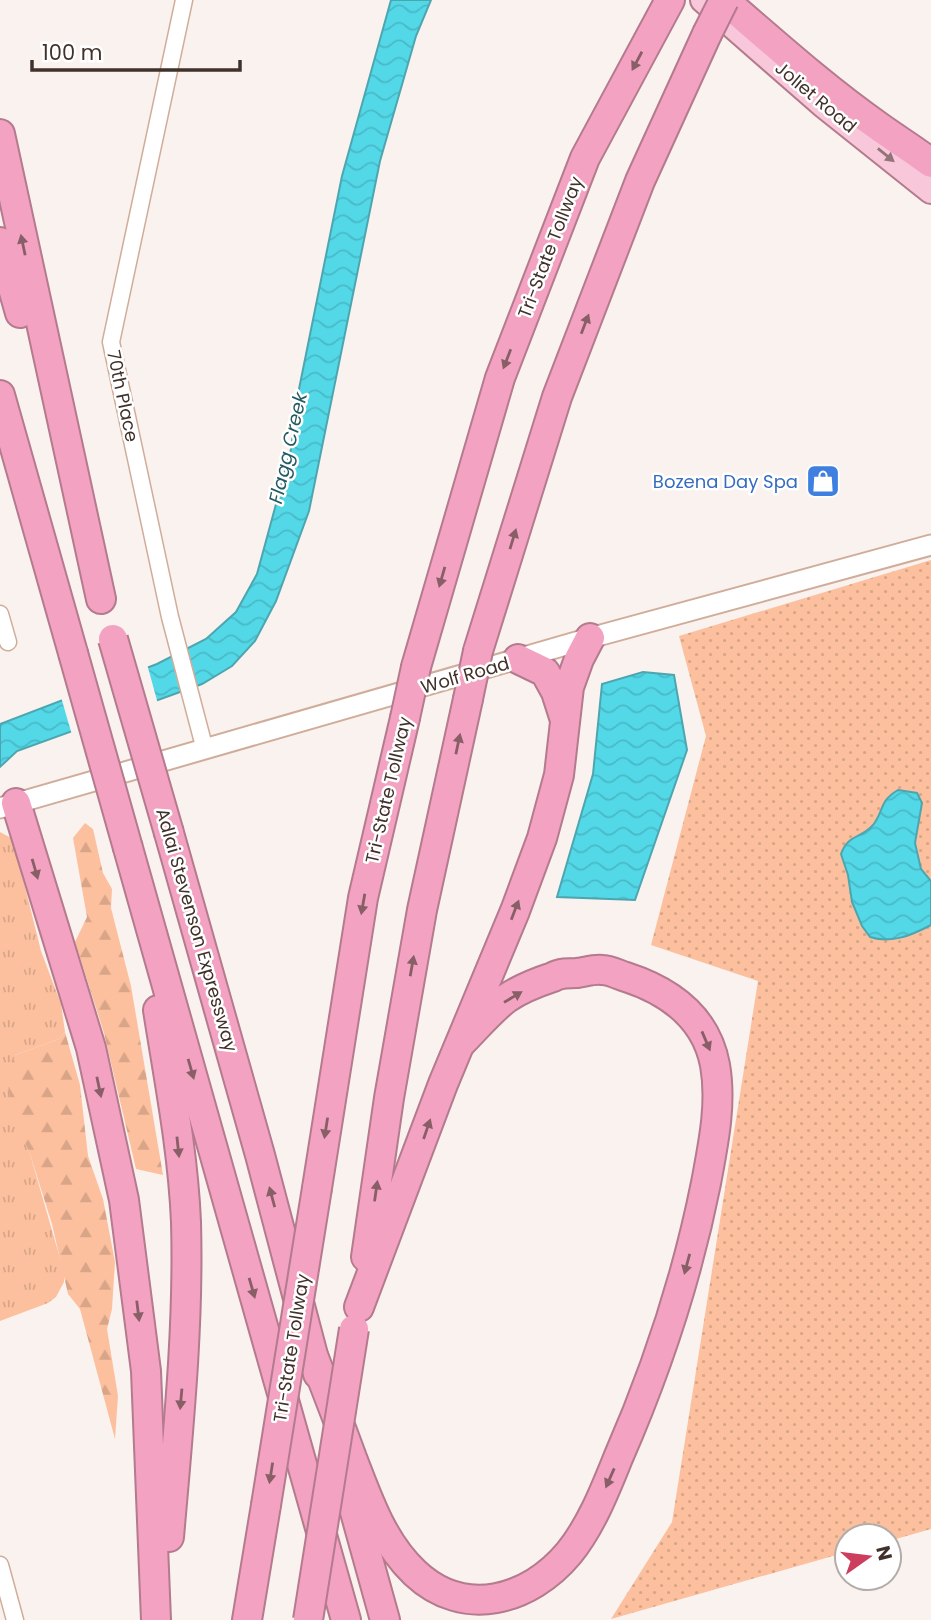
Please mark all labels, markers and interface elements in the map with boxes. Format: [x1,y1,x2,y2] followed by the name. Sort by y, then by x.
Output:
[32,28,240,72] scale bar
[42,38,102,67] text: 100 m
[631,51,643,71] one-way arrow
[770,56,862,138] street label: Joliet Road
[877,147,894,162] one-way arrow
[511,173,589,321] street label: Tri-State Tollway
[18,234,29,256] one-way arrow
[580,313,591,334] one-way arrow
[101,348,145,444] street label: 70th Place
[502,349,513,370] one-way arrow
[262,388,314,506] water label: Flagg Creek
[804,462,842,500] shop icon: Bozena Day Spa
[653,469,798,494] place label: Bozena Day Spa
[508,529,518,550] one-way arrow
[436,566,447,588] one-way arrow
[418,650,512,700] street label: Wolf Road
[359,714,417,866] street label: Tri-State Tollway
[453,733,464,755] one-way arrow
[150,805,244,1055] street label: Adlai Stevenson Expressway
[31,858,41,879] one-way arrow
[357,893,368,915] one-way arrow
[510,900,521,921] one-way arrow
[407,955,418,977] one-way arrow
[503,990,522,1003] one-way arrow
[701,1031,712,1052] one-way arrow
[186,1059,196,1080] one-way arrow
[94,1076,105,1098] one-way arrow
[320,1117,331,1139] one-way arrow
[422,1118,433,1139] one-way arrow
[173,1136,184,1158] one-way arrow
[370,1180,381,1202] one-way arrow
[266,1186,277,1208] one-way arrow
[681,1253,692,1275] one-way arrow
[267,1272,315,1424] street label: Tri-State Tollway
[248,1278,258,1299] one-way arrow
[132,1300,143,1322] one-way arrow
[175,1388,186,1410] one-way arrow
[265,1462,276,1484] one-way arrow
[604,1467,615,1488] one-way arrow
[833,1522,903,1592] north arrow
[869,1543,899,1563] text: N

